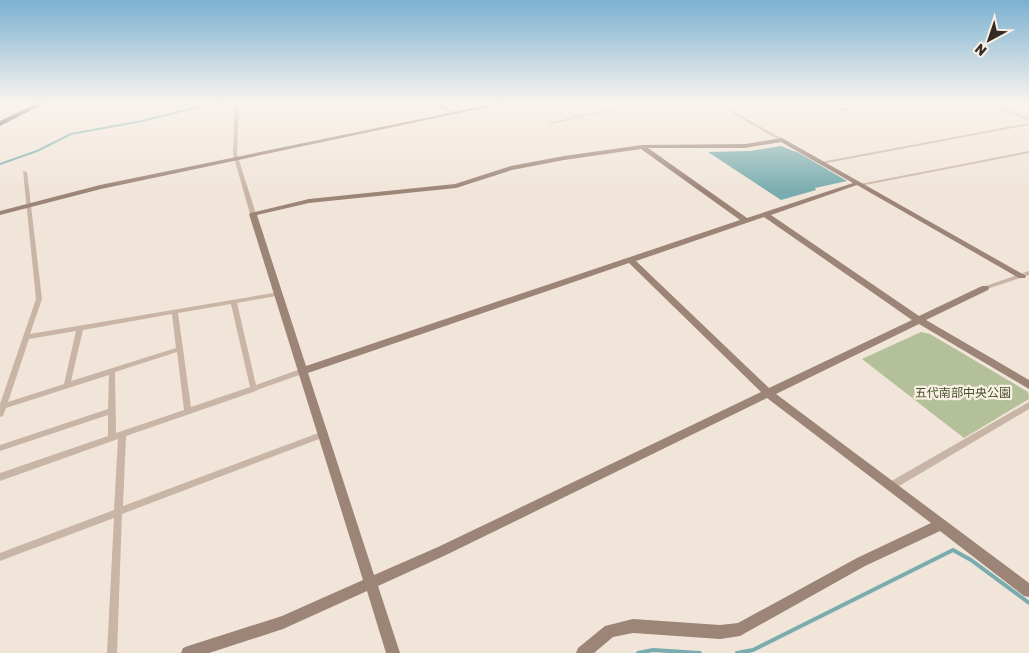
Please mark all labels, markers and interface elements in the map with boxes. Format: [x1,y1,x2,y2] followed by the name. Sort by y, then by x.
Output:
[964,15,1014,65] north arrow
[972,40,990,59] text: N
[915,386,1011,400] park label: 五代南部中央公園

